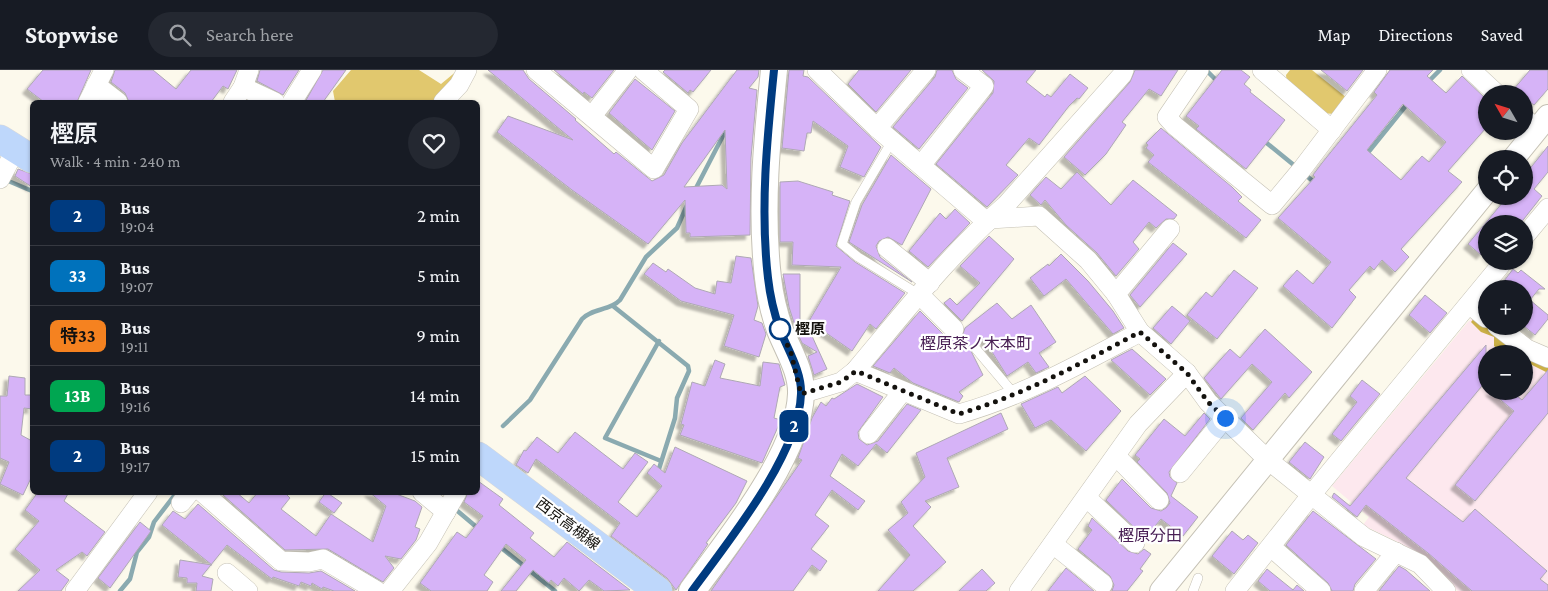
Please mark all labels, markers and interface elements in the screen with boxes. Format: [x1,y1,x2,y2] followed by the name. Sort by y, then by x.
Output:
[148,12,498,57] search box
[25,21,118,48] text: Stopwise
[166,21,194,49] icon: search
[206,24,293,45] text: Search here
[1318,25,1350,45] text: Map
[1378,25,1453,45] text: Directions
[1481,25,1523,45] text: Saved
[1478,85,1532,140] north arrow
[1478,85,1533,400] map controls
[408,117,460,169] button: heart
[50,120,98,147] text: 樫原
[1478,150,1533,205] button: locate
[50,153,180,170] text: Walk · 4 min · 240 m
[120,197,150,218] text: Bus
[417,205,460,226] text: 2 min
[73,206,82,226] text: 2
[1478,215,1533,270] button: layers
[120,218,154,235] text: 19:04
[120,257,150,278] text: Bus
[417,265,460,286] text: 5 min
[69,266,86,286] text: 33
[120,278,153,295] text: 19:07
[1478,280,1533,335] button: +
[121,317,150,338] text: Bus
[769,318,791,340] marker: 樫原
[795,321,825,337] place label: 樫原
[416,325,460,346] text: 9 min
[60,326,96,346] text: 特33
[920,335,1032,352] district label: 樫原茶ノ木本町
[121,338,148,355] text: 19:11
[1478,345,1533,400] button: −
[120,377,150,398] text: Bus
[410,385,460,406] text: 14 min
[64,386,91,406] text: 13B
[120,398,151,415] text: 19:16
[1213,406,1238,431] your location
[778,410,810,442] line badge: 2
[789,416,799,436] text: 2
[120,437,150,458] text: Bus
[411,445,460,466] text: 15 min
[73,446,82,466] text: 2
[120,458,150,475] text: 19:17
[533,495,603,553] street label: 西京高槻線
[1118,527,1182,544] district label: 樫原分田

